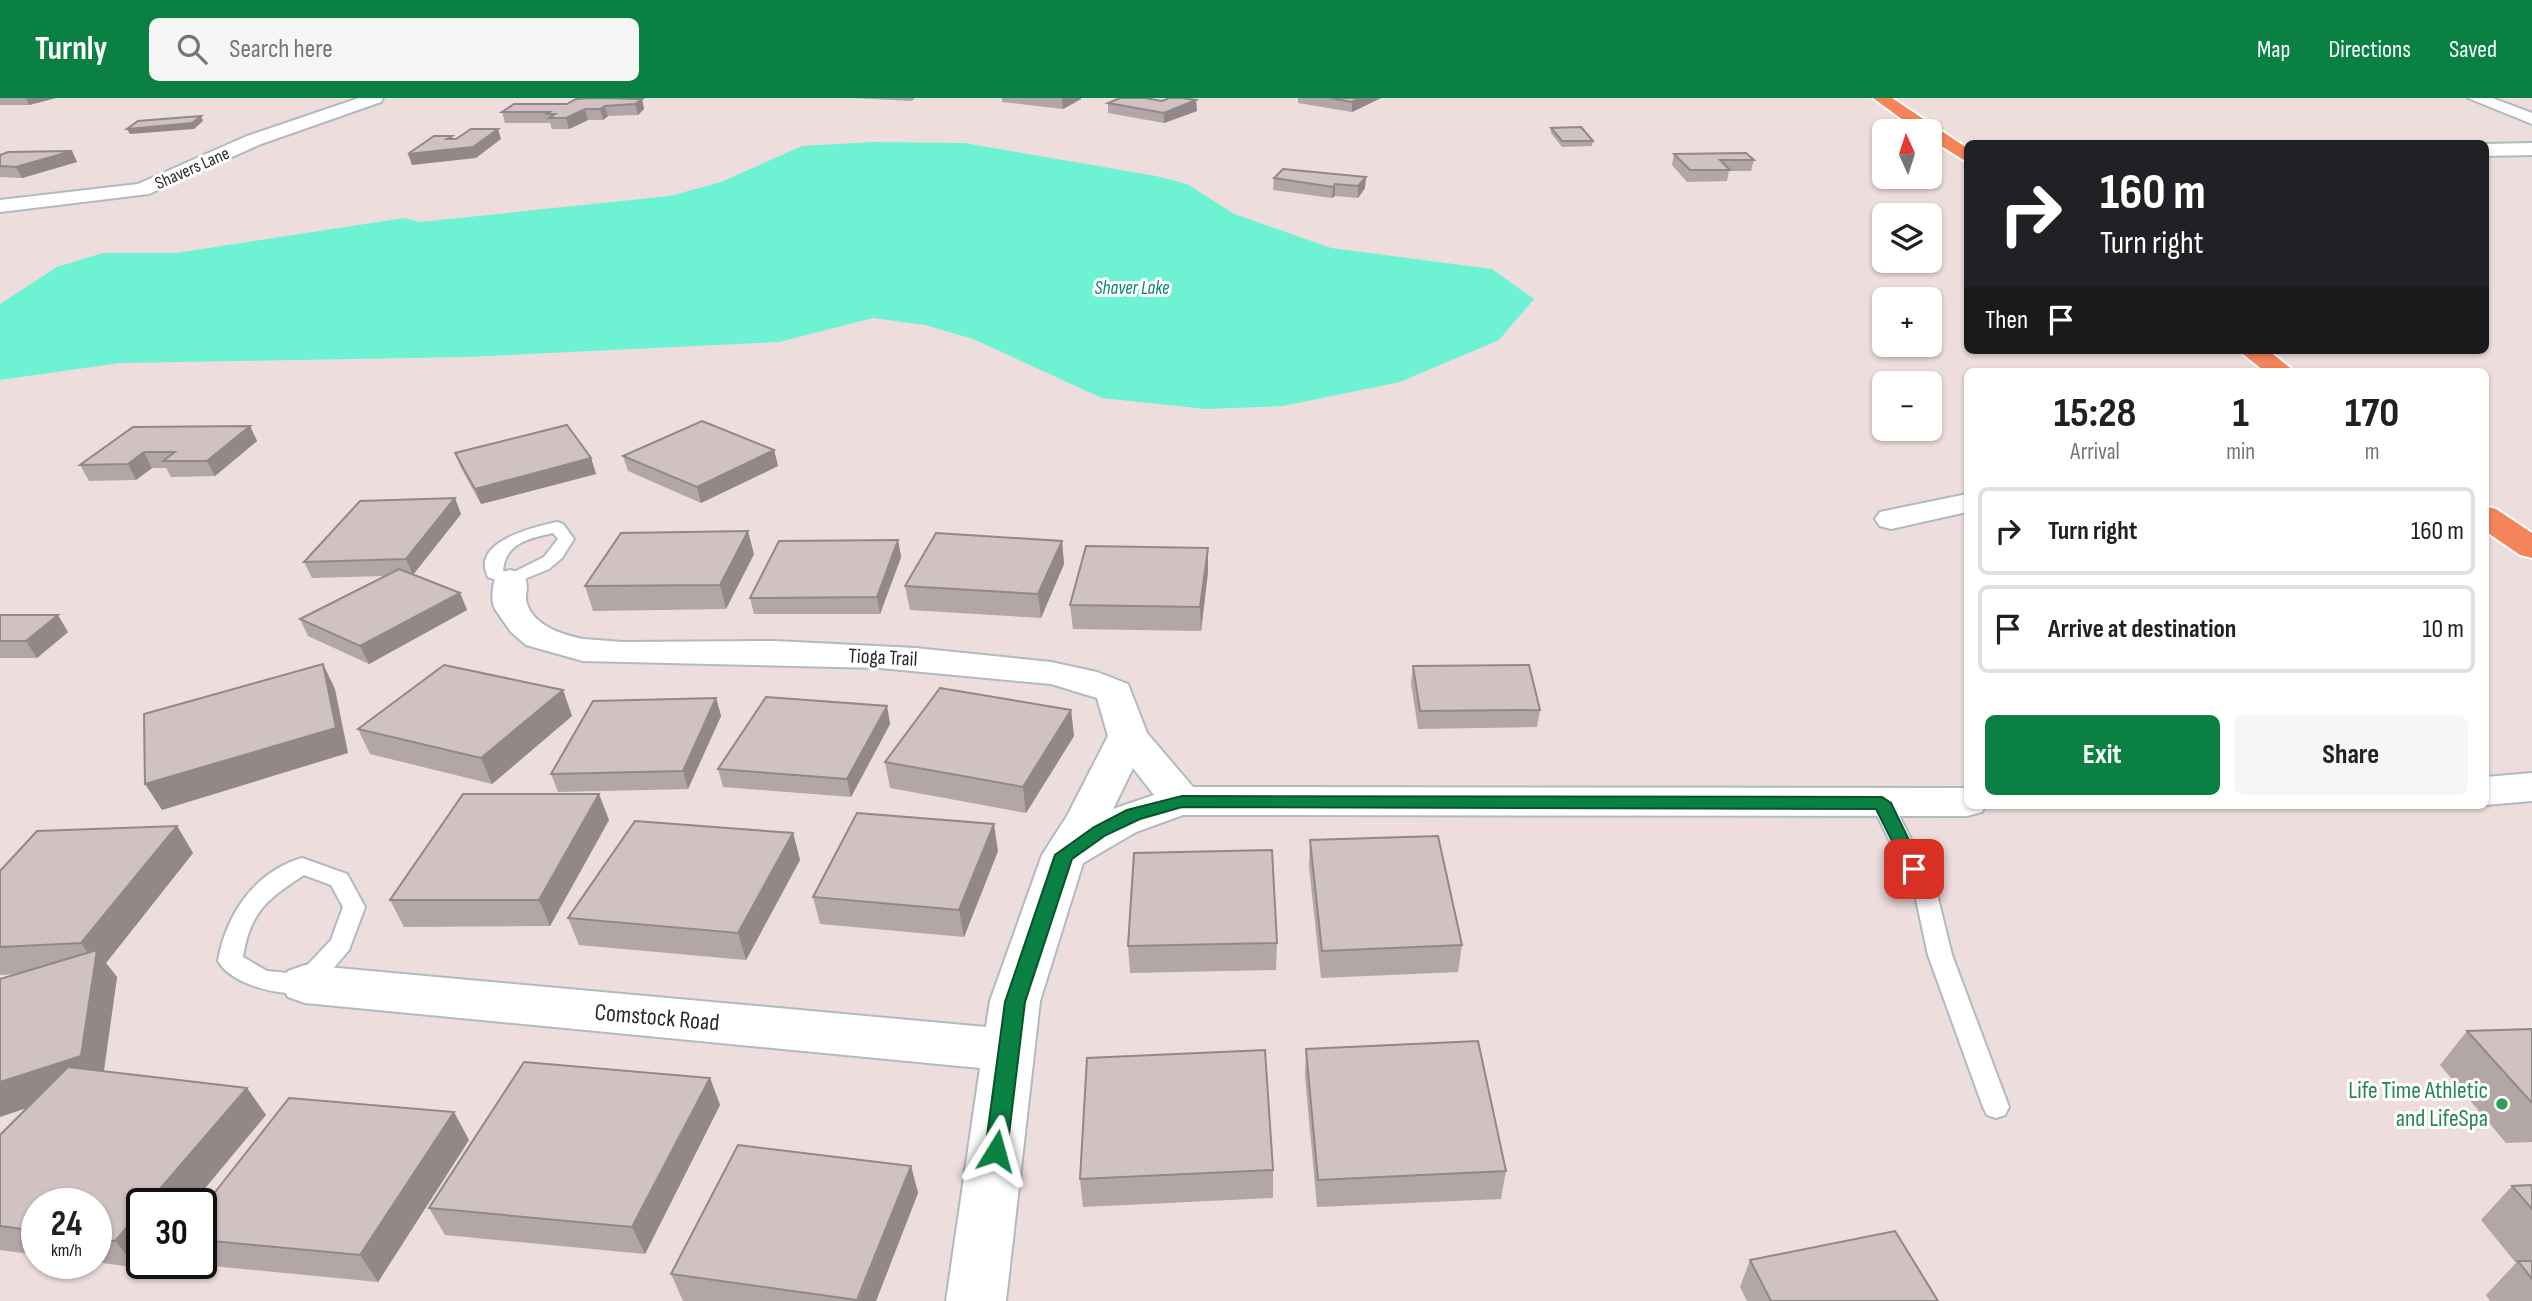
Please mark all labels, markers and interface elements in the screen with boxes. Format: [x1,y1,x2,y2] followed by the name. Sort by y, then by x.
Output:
[149,18,639,81] search box
[35,29,107,69] text: Turnly
[173,30,211,68] icon: search
[229,34,333,65] text: Search here
[2257,35,2290,64] text: Map
[2328,35,2411,64] text: Directions
[2449,35,2497,64] text: Saved
[1872,119,1942,189] north arrow
[1872,119,1942,441] map controls
[152,143,233,194] street label: Shavers Lane
[2100,164,2206,223] text: 160 m
[1985,168,2076,259] icon: right
[1872,203,1942,273] button: layers
[2100,224,2204,263] text: Turn right
[1095,277,1170,300] water label: Shaver Lake
[1872,287,1942,357] button: +
[2042,301,2080,339] icon: arrive
[1985,305,2028,336] text: Then
[1872,371,1942,441] button: −
[2054,388,2136,439] text: 15:28
[2232,388,2249,439] text: 1
[2345,388,2399,439] text: 170
[2070,438,2120,466] text: Arrival
[2226,438,2255,466] text: min
[2365,438,2379,466] text: m
[1989,512,2027,550] icon: right
[2048,516,2137,547] text: Turn right
[2411,516,2464,547] text: 160 m
[1989,610,2027,648] icon: arrive
[2048,614,2236,645] text: Arrive at destination
[2422,614,2464,645] text: 10 m
[848,643,918,672] street label: Tioga Trail
[1985,715,2220,795] button: Exit
[2234,715,2468,795] button: Share
[1884,839,1944,899] pin
[1895,850,1933,888] icon: arrive
[593,998,721,1037] street label: Comstock Road
[2348,1076,2488,1133] place label: Life Time Athletic and LifeSpa
[2494,1096,2510,1112] marker: Life Time Athletic and LifeSpa
[959,1114,1033,1188] position arrow
[126,1188,217,1279] speed limit sign: 30
[51,1203,82,1246] text: 24
[51,1240,82,1261] text: km/h

